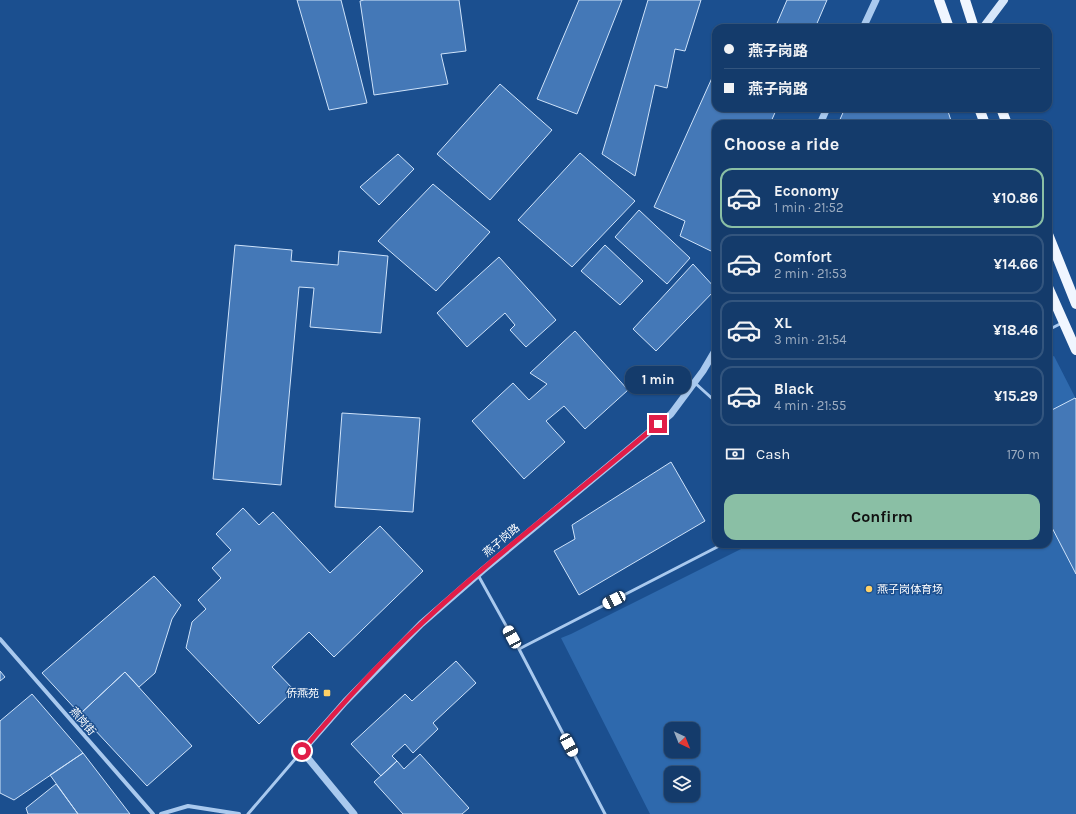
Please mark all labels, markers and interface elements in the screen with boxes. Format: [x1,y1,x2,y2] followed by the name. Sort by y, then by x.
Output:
[748,42,808,60] text: 燕子岗路
[748,80,808,98] text: 燕子岗路
[724,133,839,155] text: Choose a ride
[726,180,762,216] icon: car
[774,182,839,200] text: Economy
[992,189,1038,207] text: ¥10.86
[774,200,843,215] text: 1 min · 21:52
[726,246,762,282] icon: car
[774,248,832,266] text: Comfort
[993,255,1038,273] text: ¥14.66
[774,266,847,281] text: 2 min · 21:53
[726,312,762,348] icon: car
[774,314,792,332] text: XL
[993,321,1038,339] text: ¥18.46
[774,332,847,347] text: 3 min · 21:54
[625,366,691,394] callout: 1 min
[642,372,674,387] text: 1 min
[726,378,762,414] icon: car
[774,380,814,398] text: Black
[994,387,1038,405] text: ¥15.29
[774,398,846,413] text: 4 min · 21:55
[649,415,667,433] route end
[724,443,746,465] icon: cash
[756,445,790,463] text: Cash
[1007,447,1040,462] text: 170 m
[724,494,1040,540] button: Confirm
[480,521,522,560] street label: 燕子岗路
[877,583,943,596] place label: 燕子岗体育场
[864,584,874,594] marker: 燕子岗体育场
[601,589,627,611] car
[501,624,523,650] car
[286,687,319,700] place label: 侨燕苑
[322,688,332,698] marker: 侨燕苑
[67,705,98,738] street label: 燕岗街
[664,722,700,758] north arrow
[664,722,700,802] map controls
[558,732,580,758] car
[293,742,311,760] route start
[664,766,700,802] button: layers

